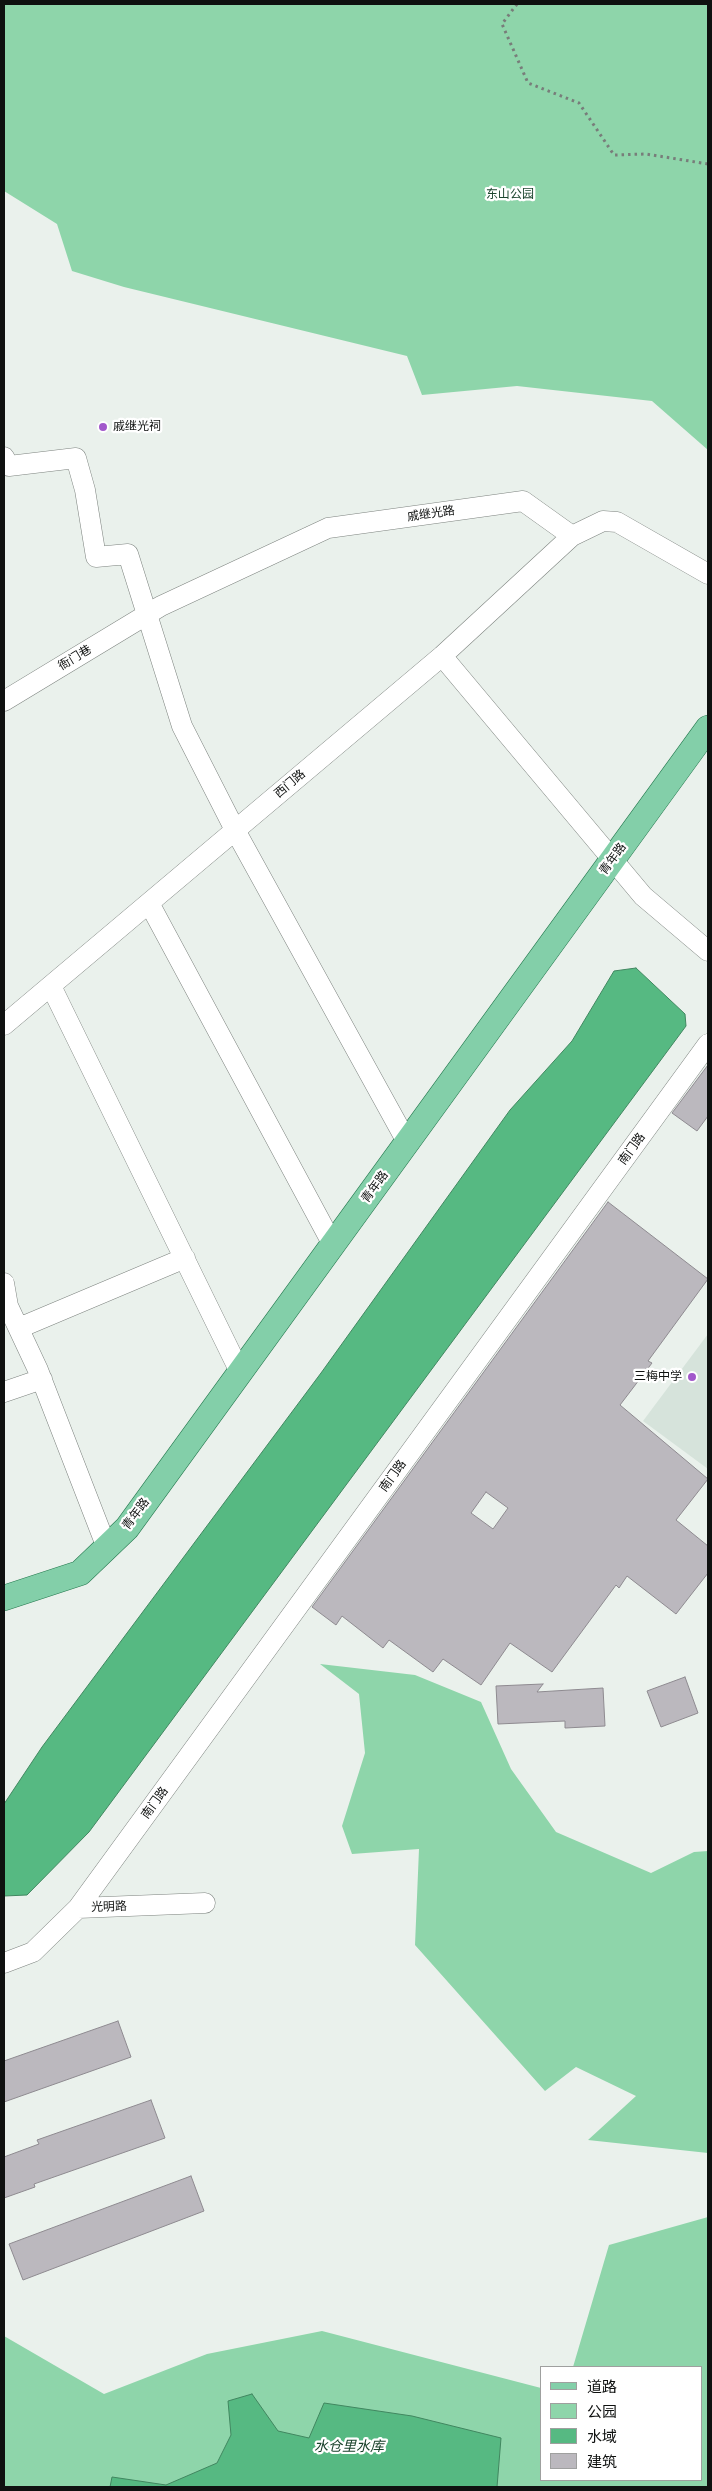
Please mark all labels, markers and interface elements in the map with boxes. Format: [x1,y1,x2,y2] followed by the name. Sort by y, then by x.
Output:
[486,188,534,202] park label: 东山公园
[113,420,161,434] place label: 戚继光祠
[97,421,109,433] marker: 戚继光祠
[406,504,456,524] street label: 戚继光路
[56,643,94,673] street label: 衙门巷
[272,767,308,801] street label: 西门路
[597,840,629,878] street label: 青年路
[616,1130,648,1168] street label: 南门路
[359,1168,391,1206] street label: 青年路
[634,1370,682,1384] place label: 三梅中学
[686,1371,698,1383] marker: 三梅中学
[377,1457,409,1495] street label: 南门路
[119,1495,153,1533] street label: 青年路
[139,1784,171,1822] street label: 南门路
[91,1899,127,1915] street label: 光明路
[540,2366,702,2481] legend
[587,2377,617,2396] text: 道路
[587,2402,617,2421] text: 公园
[587,2427,617,2446] text: 水域
[314,2439,384,2455] water label: 水仓里水库
[587,2452,617,2471] text: 建筑

